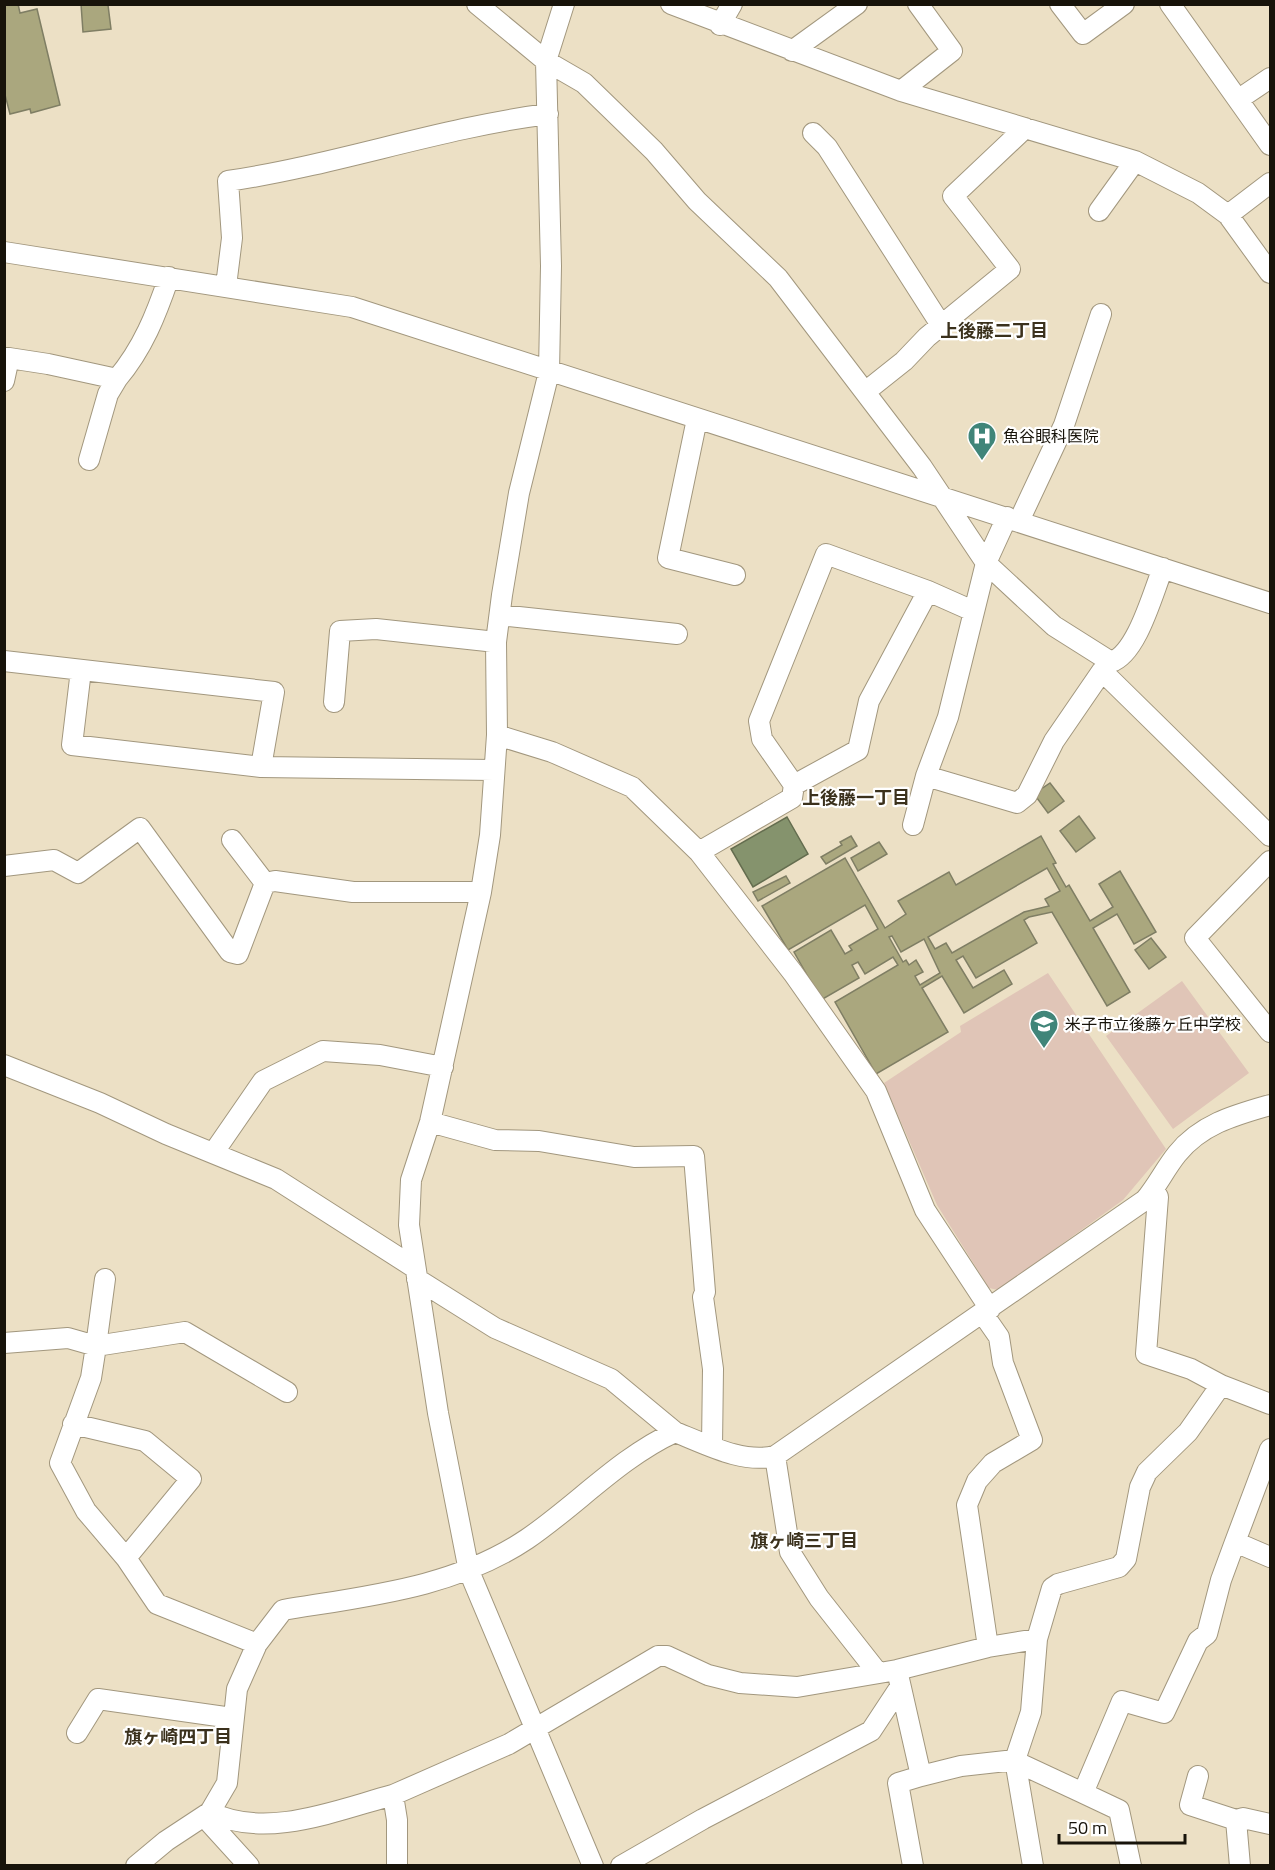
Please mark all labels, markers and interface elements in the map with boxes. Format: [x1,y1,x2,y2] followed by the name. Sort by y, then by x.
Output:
[940,317,1048,344] district label: 上後藤二丁目
[966,420,998,462] hospital icon: 魚谷眼科医院
[1003,424,1099,448] place label: 魚谷眼科医院
[802,784,910,811] district label: 上後藤一丁目
[1028,1008,1060,1050] school or university icon: 米子市立後藤ヶ丘中学校
[1065,1012,1241,1036] place label: 米子市立後藤ヶ丘中学校
[750,1527,858,1554] district label: 旗ヶ崎三丁目
[124,1723,232,1750] district label: 旗ヶ崎四丁目
[1059,1807,1185,1845] scale bar
[1068,1814,1107,1841] text: 50 m

